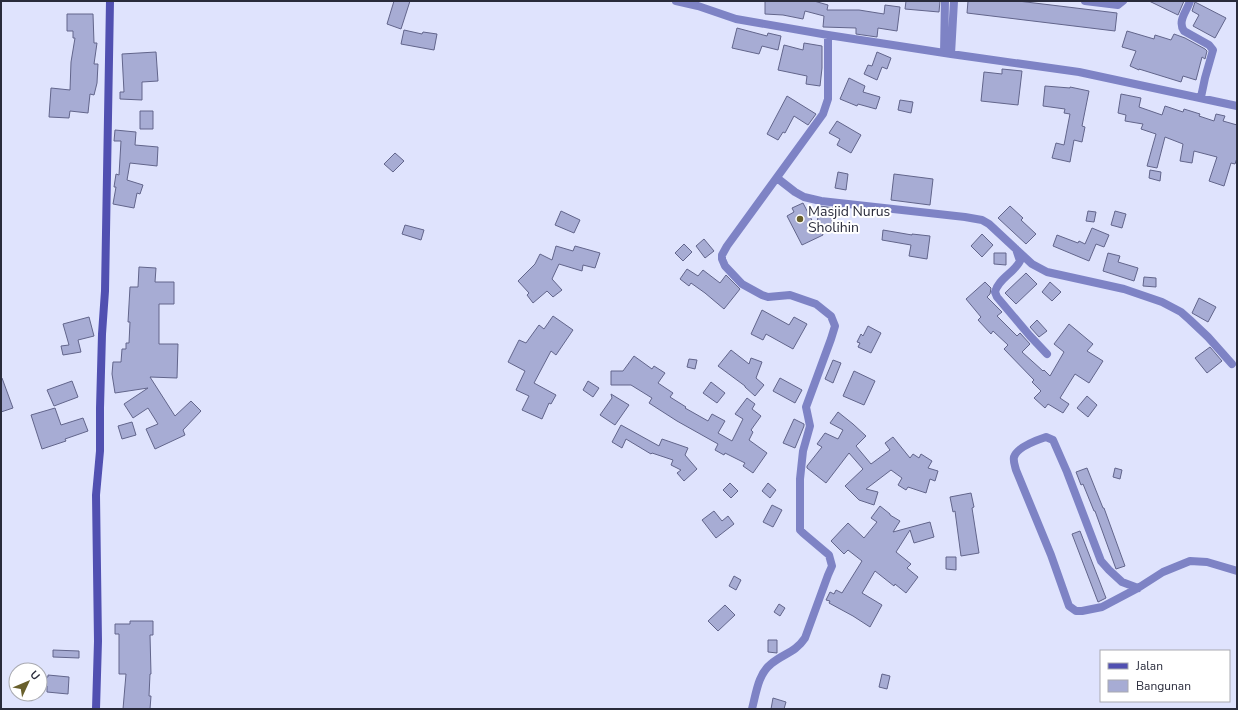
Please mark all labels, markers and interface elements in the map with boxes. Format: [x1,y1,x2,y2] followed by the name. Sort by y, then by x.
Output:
[808,202,891,237] place label: Masjid Nurus Sholihin
[795,214,805,224] marker: Masjid Nurus Sholihin
[1100,650,1230,702] legend
[1135,658,1163,674] text: Jalan
[8,662,48,702] north arrow
[27,667,43,684] text: U
[1136,678,1191,694] text: Bangunan

